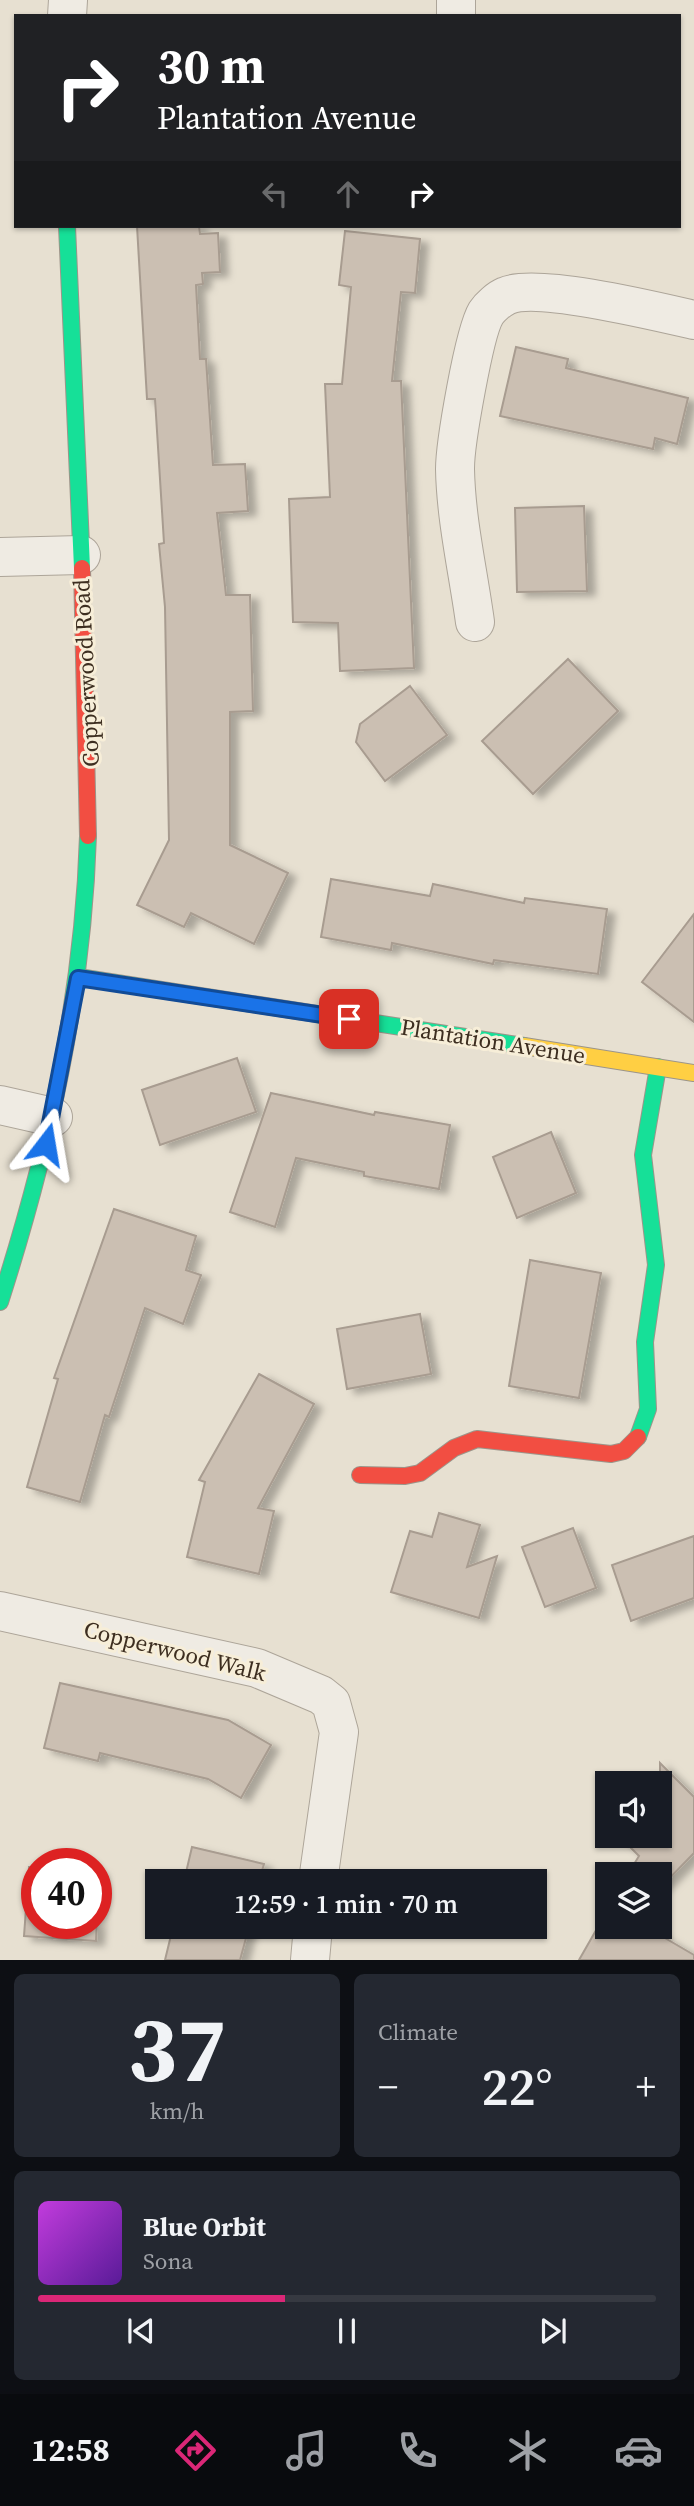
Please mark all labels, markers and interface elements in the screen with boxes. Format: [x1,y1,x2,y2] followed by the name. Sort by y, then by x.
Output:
[157,32,265,99] text: 30 m
[42,42,133,133] icon: right
[157,96,417,140] text: Plantation Avenue
[256,175,294,213] icon: left
[329,175,367,213] icon: ahead
[402,175,440,213] icon: right
[65,578,107,768] street label: Copperwood Road
[319,989,379,1049] pin
[330,1000,368,1038] icon: arrive
[398,1011,588,1071] street label: Plantation Avenue
[9.0,1107,83.0,1181] position arrow
[80,1613,270,1689] street label: Copperwood Walk
[595,1771,672,1939] map controls
[595,1771,672,1848] button: sound
[21,1848,112,1939] speed limit sign: 40
[595,1862,672,1939] button: layers
[234,1886,458,1922] text: 12:59 · 1 min · 70 m
[128,1987,226,2111] text: 37
[378,2016,458,2048] text: Climate
[481,2051,553,2122] text: 22°
[378,2061,398,2113] text: −
[636,2061,656,2113] text: +
[150,2095,204,2127] text: km/h
[143,2209,266,2245] text: Blue Orbit
[143,2245,193,2277] text: Sona
[122,2312,160,2350] icon: previous
[328,2312,366,2350] icon: pause
[534,2312,572,2350] icon: next
[171,2426,220,2475] icon: directions
[282,2426,331,2475] icon: music
[393,2426,442,2475] icon: phone
[503,2426,552,2475] icon: climate
[614,2426,663,2475] icon: car
[31,2428,110,2472] text: 12:58

